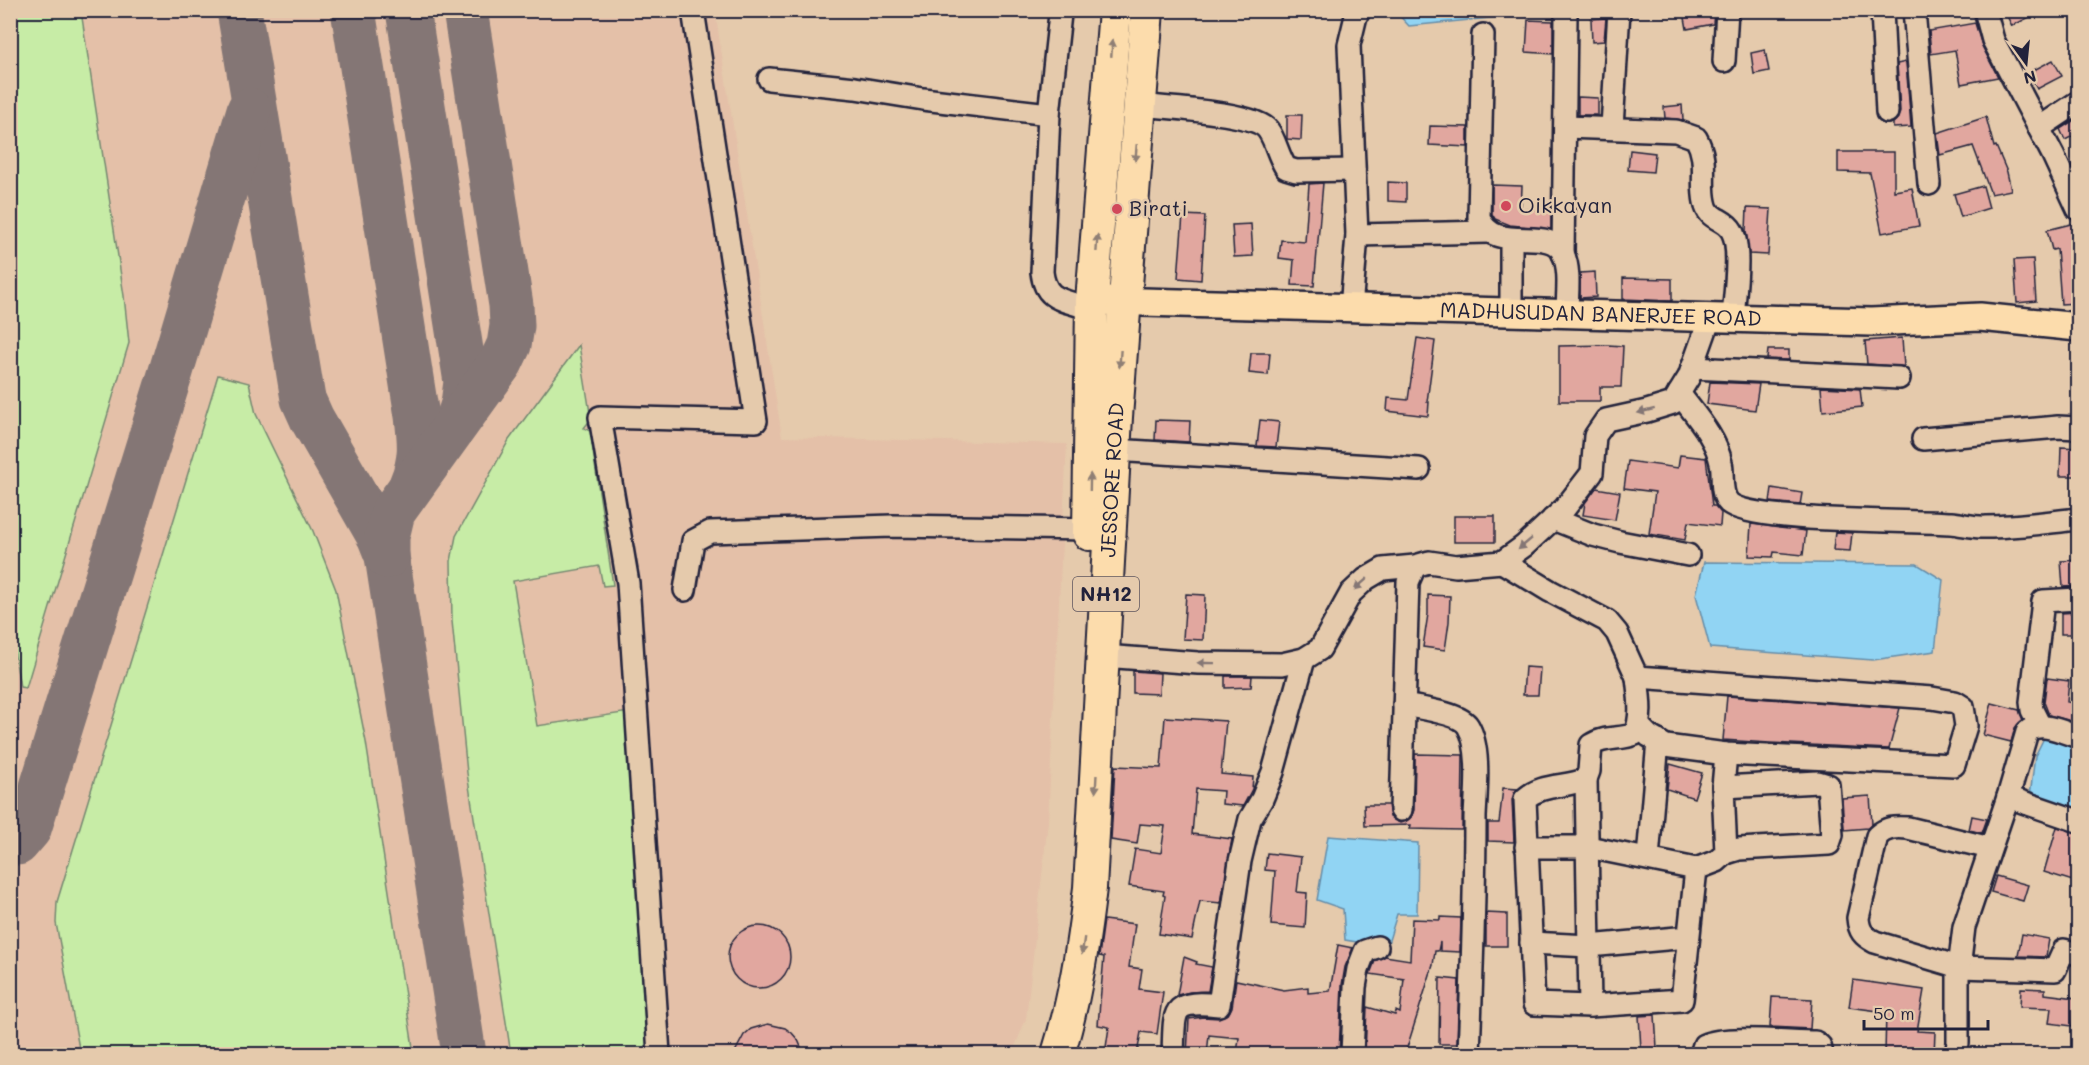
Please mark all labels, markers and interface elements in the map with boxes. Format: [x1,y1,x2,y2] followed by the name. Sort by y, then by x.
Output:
[1996,33,2056,93] north arrow
[1107,39,1117,58] one-way arrow
[2021,66,2039,90] text: N
[1131,143,1141,162] one-way arrow
[1518,191,1612,218] place label: Oikkayan
[1129,194,1188,221] place label: Birati
[1499,199,1513,213] marker: Oikkayan
[1110,202,1124,216] marker: Birati
[1092,233,1101,252] one-way arrow
[1440,295,1762,331] street label: MADHUSUDAN BANERJEE ROAD
[1115,349,1125,368] one-way arrow
[1093,401,1129,558] street label: JESSORE ROAD
[1636,407,1655,417] one-way arrow
[1085,473,1095,492] one-way arrow
[1518,537,1533,550] one-way arrow
[1073,577,1139,611] road number: NH12
[1354,577,1369,591] one-way arrow
[1197,658,1216,668] one-way arrow
[1091,775,1100,794] one-way arrow
[1078,937,1087,956] one-way arrow
[1864,993,1988,1031] scale bar
[1873,1001,1915,1025] text: 50 m

